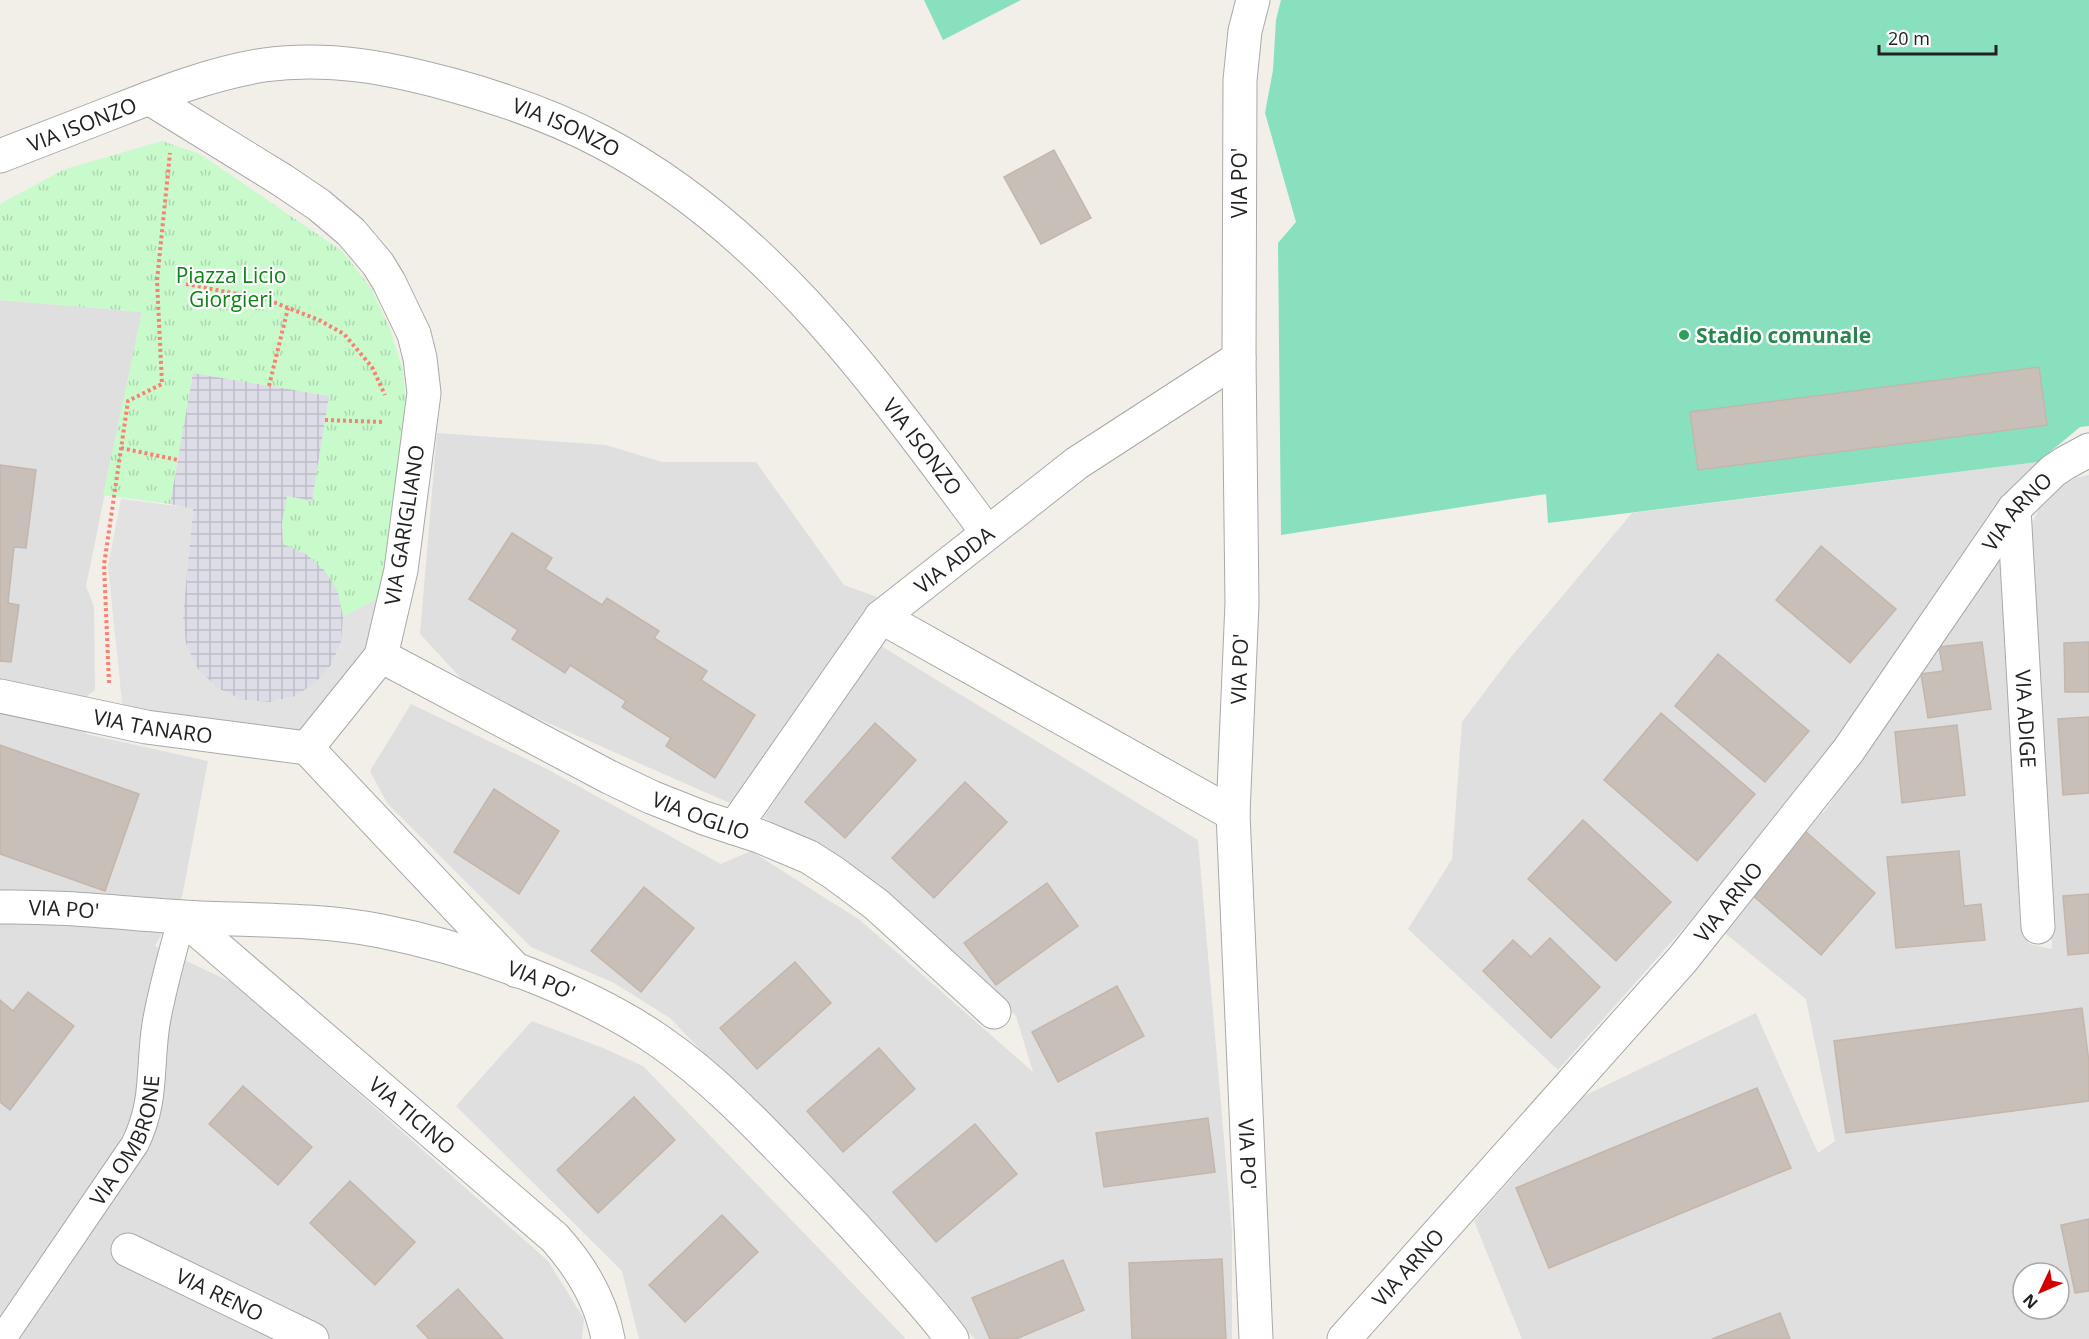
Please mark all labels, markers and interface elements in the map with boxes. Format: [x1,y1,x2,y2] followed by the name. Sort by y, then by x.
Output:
[1879,18,1996,56] scale bar
[1888,26,1930,50] text: 20 m
[23,90,141,158] street label: VIA ISONZO
[509,91,625,163] street label: VIA ISONZO
[1225,148,1253,218] street label: VIA PO'
[176,261,286,313] park label: Piazza Licio Giorgieri
[1696,321,1871,349] place label: Stadio comunale
[1677,328,1691,342] marker: Stadio comunale
[877,392,969,501] street label: VIA ISONZO
[377,443,431,607] street label: VIA GARIGLIANO
[1975,466,2058,556] street label: VIA ARNO
[908,519,1000,600] street label: VIA ADDA
[1224,633,1254,705] street label: VIA PO'
[2009,669,2043,769] street label: VIA ADIGE
[91,702,214,750] street label: VIA TANARO
[648,785,753,846] street label: VIA OGLIO
[1687,856,1769,948] street label: VIA ARNO
[28,893,100,925] street label: VIA PO'
[504,954,580,1006] street label: VIA PO'
[363,1070,462,1160] street label: VIA TICINO
[83,1074,166,1211] street label: VIA OMBRONE
[1232,1118,1263,1190] street label: VIA PO'
[1366,1222,1450,1312] street label: VIA ARNO
[171,1261,268,1327] street label: VIA RENO
[2011,1261,2071,1321] north arrow
[2018,1289,2043,1314] text: N

